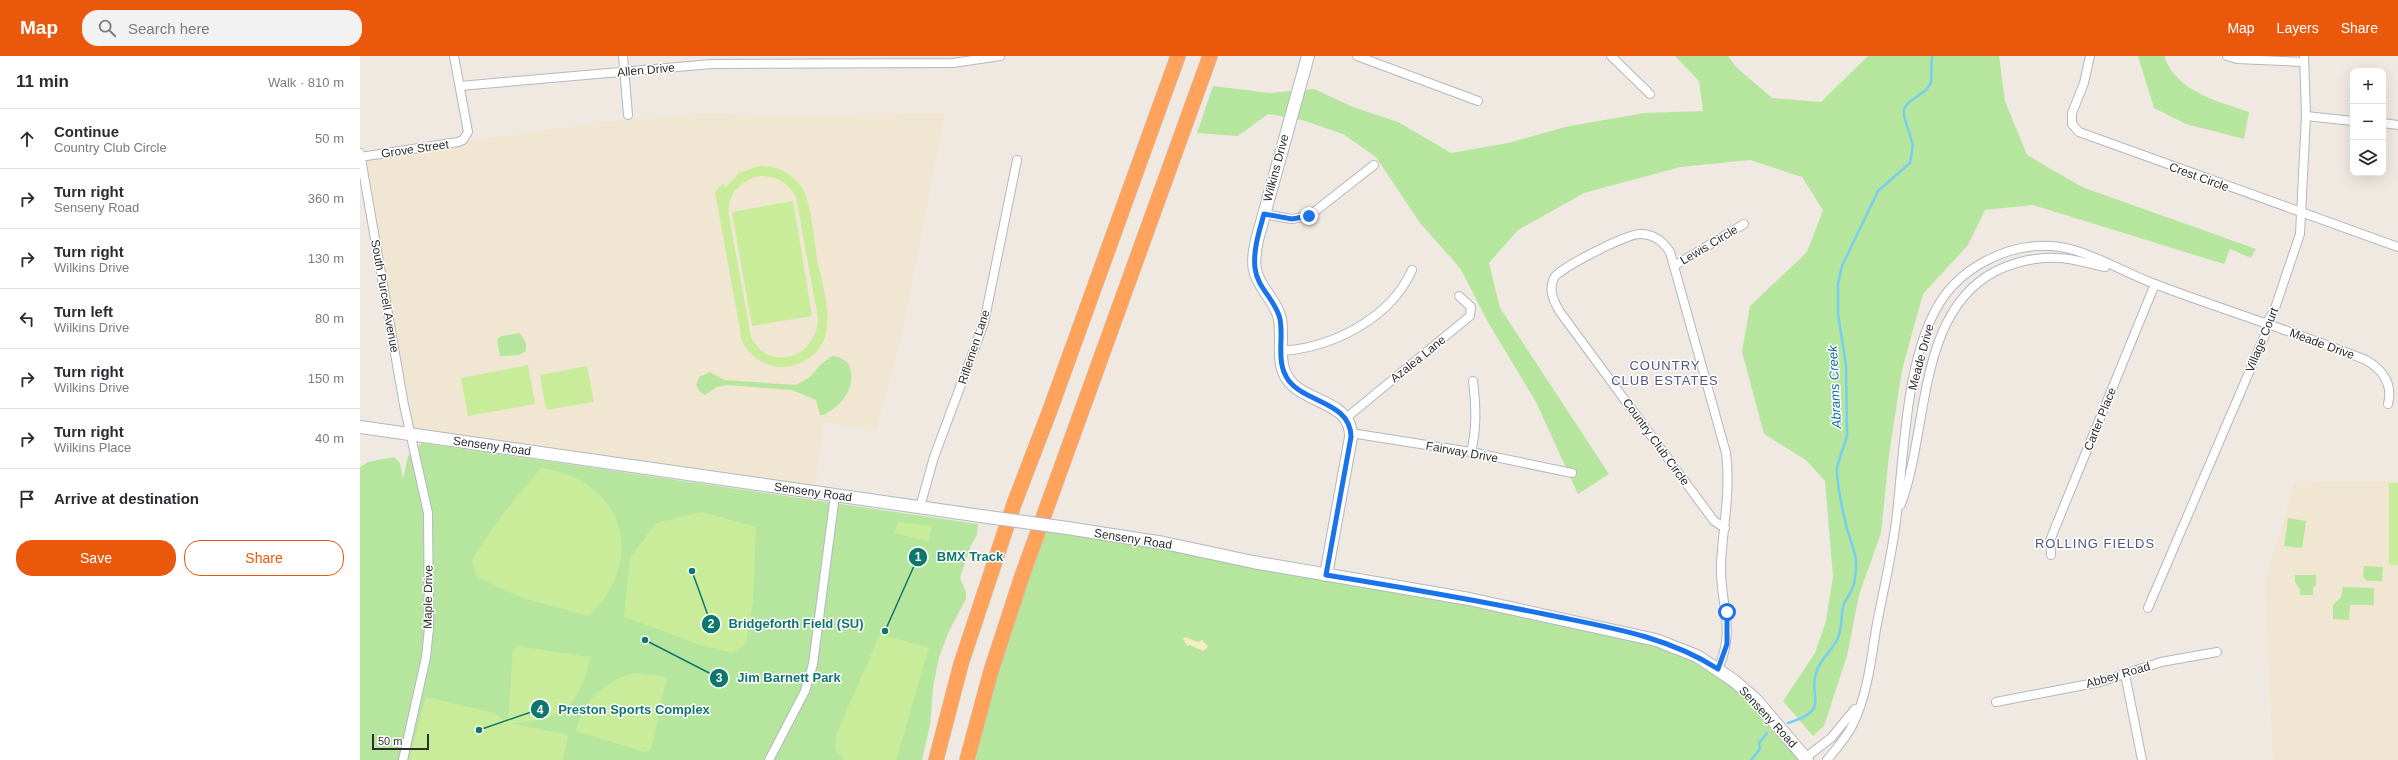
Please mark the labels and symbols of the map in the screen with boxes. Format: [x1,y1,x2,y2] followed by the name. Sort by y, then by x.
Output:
[616,60,676,80] street label: Allen Drive
[1260,132,1292,203] street label: Wilkins Drive
[380,137,450,161] street label: Grove Street
[2167,160,2231,194] street label: Crest Circle
[1300,207,1318,225] route end
[1678,222,1741,268] street label: Lewis Circle
[368,238,402,354] street label: South Purcell Avenue
[2243,305,2282,374] street label: Village Court
[955,308,993,386] street label: Riflemen Lane
[1905,322,1937,392] street label: Meade Drive
[2288,326,2357,362] street label: Meade Drive
[1388,332,1449,385] street label: Azalea Lane
[1825,344,1844,430] water label: Abrams Creek
[1611,358,1719,388] district label: COUNTRY CLUB ESTATES
[2081,385,2119,453] street label: Carter Place
[1620,396,1692,488] street label: Country Club Circle
[452,434,532,458] street label: Senseny Road
[1425,439,1500,465] street label: Fairway Drive
[773,480,853,504] street label: Senseny Road
[1093,526,1173,552] street label: Senseny Road
[2035,536,2155,551] district label: ROLLING FIELDS
[908,544,1011,569] callout: BMX Track
[937,549,1004,564] text: BMX Track
[915,550,922,564] text: 1
[420,565,436,629] street label: Maple Drive
[1718,603,1736,621] route start
[701,611,872,636] callout: Bridgeforth Field (SU)
[728,616,864,631] text: Bridgeforth Field (SU)
[708,617,715,631] text: 2
[2084,659,2152,691] street label: Abbey Road
[709,665,848,690] callout: Jim Barnett Park
[737,670,841,685] text: Jim Barnett Park
[716,671,723,685] text: 3
[1736,683,1800,751] street label: Senseny Road
[530,697,718,722] callout: Preston Sports Complex
[558,702,711,717] text: Preston Sports Complex
[537,703,544,717] text: 4
[372,732,429,751] scale bar

